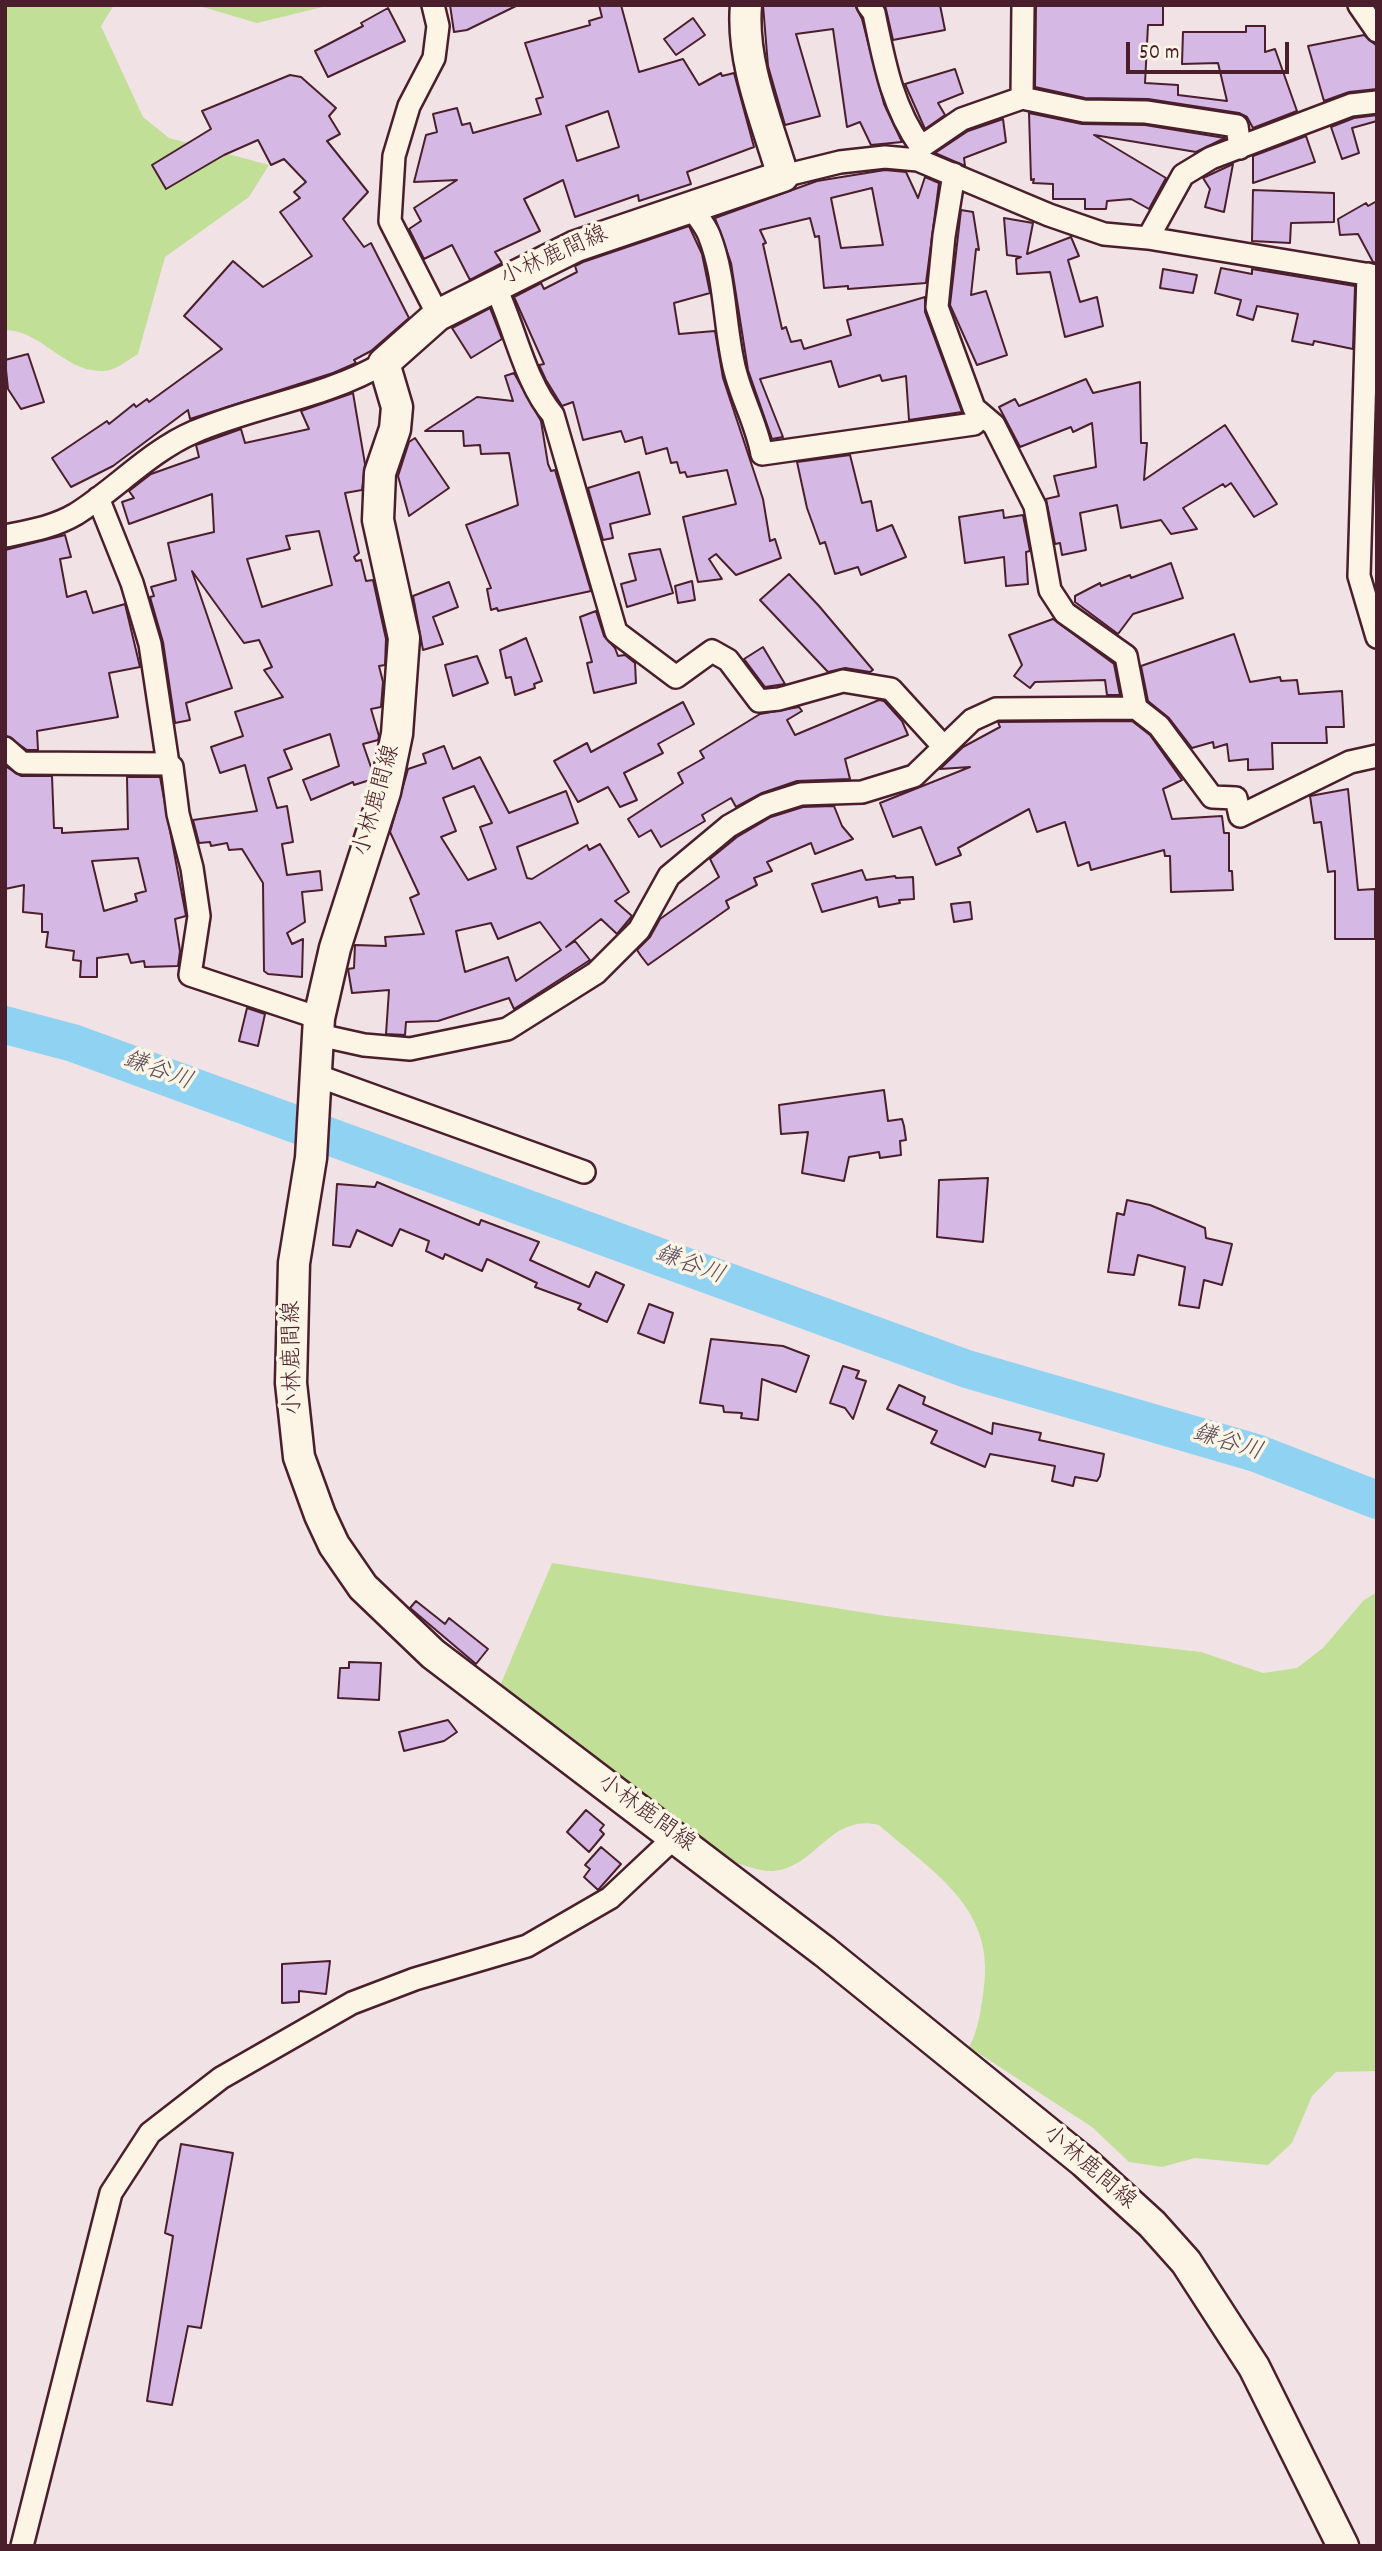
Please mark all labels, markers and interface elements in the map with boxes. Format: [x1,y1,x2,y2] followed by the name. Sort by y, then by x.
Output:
[1130,28,1293,72] scale bar
[1139,39,1179,69] text: 50 m
[497,222,613,294] street label: 小林鹿間線
[350,742,408,860] street label: 小林鹿間線
[118,1047,196,1099] water label: 鎌谷川
[650,1241,728,1293] water label: 鎌谷川
[280,1300,310,1416] street label: 小林鹿間線
[1188,1421,1266,1469] water label: 鎌谷川
[590,1770,700,1860] street label: 小林鹿間線
[1036,2121,1140,2217] street label: 小林鹿間線

